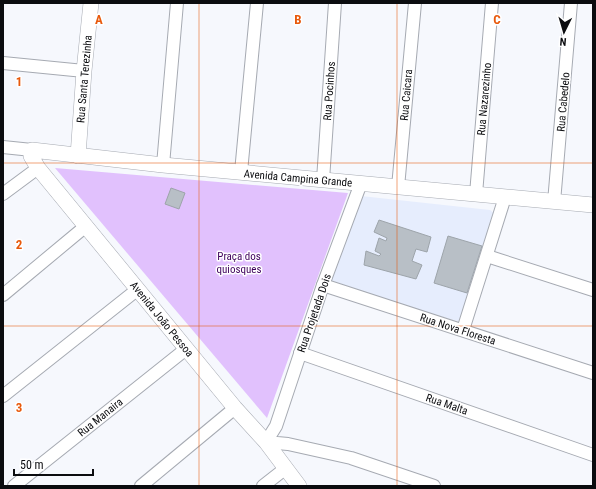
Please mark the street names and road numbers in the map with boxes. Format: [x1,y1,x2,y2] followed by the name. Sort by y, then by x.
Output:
[74,35,95,123] street label: Rua Santa Terezinha
[321,61,338,121] street label: Rua Pocinhos
[475,62,494,136] street label: Rua Nazarezinho
[398,69,415,121] street label: Rua Caicara
[554,71,573,132] street label: Rua Cabedelo
[243,167,353,190] street label: Avenida Campina Grande
[295,272,334,354] street label: Rua Projetada Dois
[127,279,196,360] street label: Avenida João Pessoa
[418,311,497,348] street label: Rua Nova Floresta
[424,391,470,418] street label: Rua Malta
[75,395,125,439] street label: Rua Manaira

